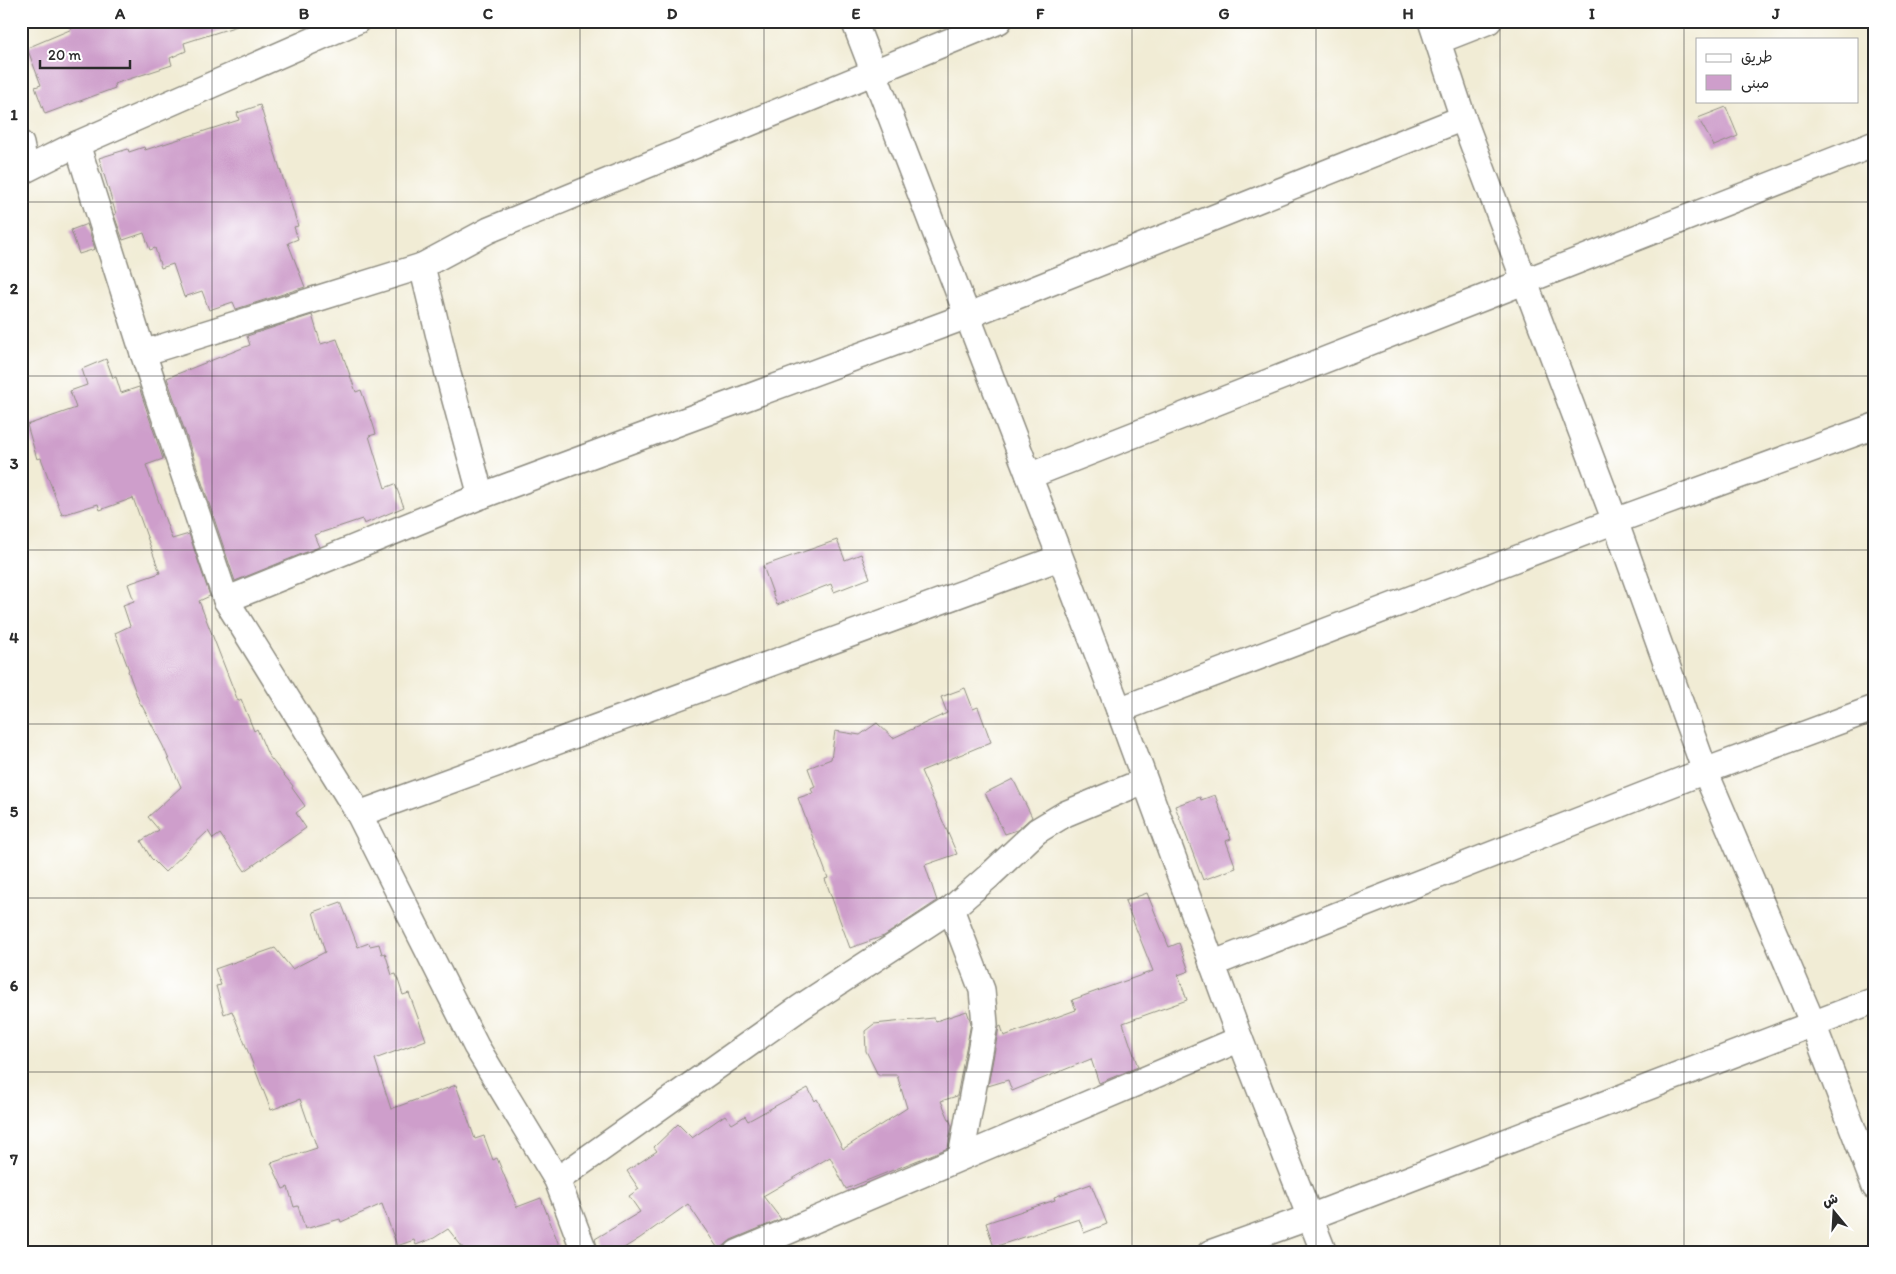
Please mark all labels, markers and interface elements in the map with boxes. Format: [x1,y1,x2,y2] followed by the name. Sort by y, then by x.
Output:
[114,4,126,23] text: A
[299,4,310,23] text: B
[483,4,494,23] text: C
[667,4,678,23] text: D
[852,4,861,23] text: E
[1036,4,1045,23] text: F
[1218,4,1230,23] text: G
[1402,4,1414,23] text: H
[1589,4,1595,23] text: I
[1771,4,1780,23] text: J
[40,38,130,70] scale bar
[1696,38,1858,102] legend
[48,46,82,64] text: 20 m
[1741,48,1773,66] text: طريق
[1741,74,1769,93] text: مبنى
[10,105,18,124] text: 1
[10,279,19,298] text: 2
[10,454,19,473] text: 3
[9,628,19,647] text: 4
[10,802,19,821] text: 5
[10,976,19,995] text: 6
[9,1150,18,1169] text: 7
[1808,1186,1858,1236] north arrow
[1820,1190,1840,1211] text: ش

